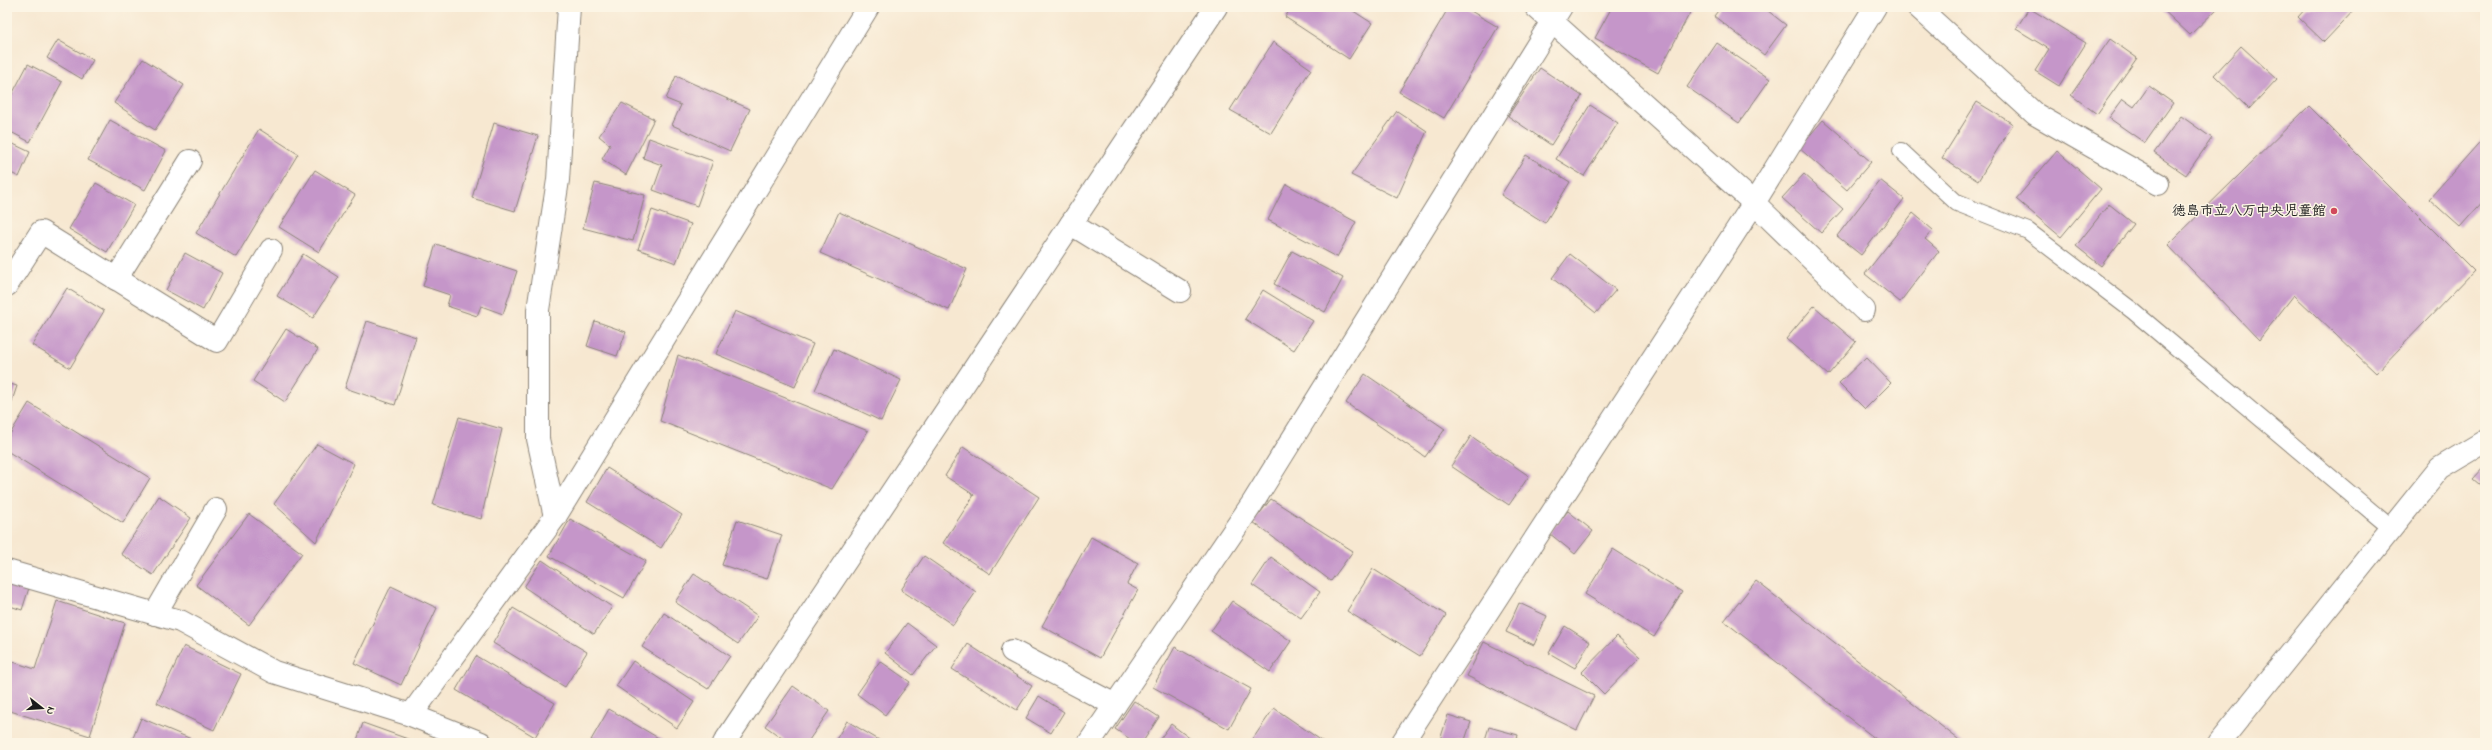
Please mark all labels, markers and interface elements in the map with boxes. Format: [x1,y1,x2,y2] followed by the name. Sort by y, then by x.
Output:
[2172,201,2326,222] place label: 徳島市立八万中央児童館
[2329,206,2339,216] marker: 徳島市立八万中央児童館
[22,688,62,728] north arrow
[42,705,59,717] text: N

